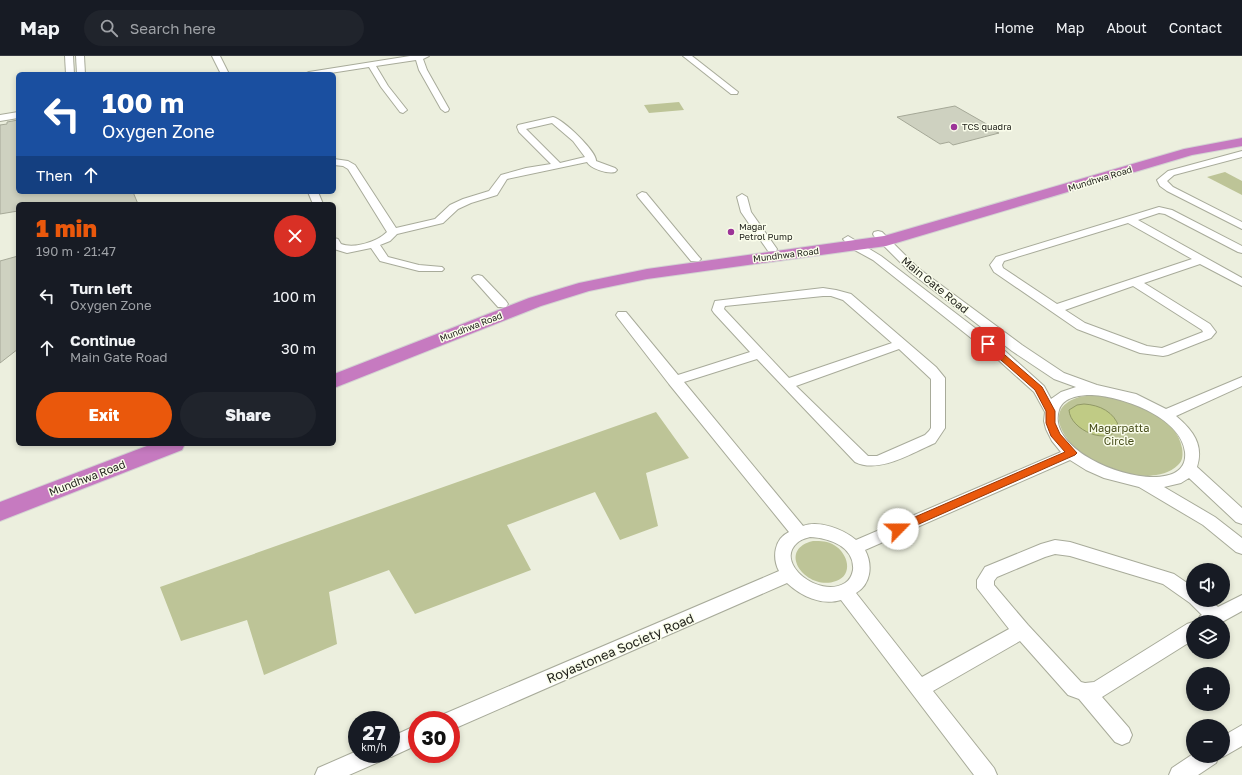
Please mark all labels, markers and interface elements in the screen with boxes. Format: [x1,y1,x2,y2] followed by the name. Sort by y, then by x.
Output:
[84,10,364,46] search box
[20,16,60,39] text: Map
[98,17,120,39] icon: search
[130,19,216,37] text: Search here
[994,19,1034,36] text: Home
[1056,19,1084,36] text: Map
[1106,19,1147,36] text: About
[1169,19,1222,36] text: Contact
[102,86,184,119] text: 100 m
[36,88,88,140] icon: left
[102,120,215,142] text: Oxygen Zone
[962,121,1012,132] place label: TCS quadra
[949,122,959,132] marker: TCS quadra
[80,164,102,186] icon: ahead
[1067,164,1133,193] street label: Mundhwa Road
[36,166,72,184] text: Then
[36,213,97,242] text: 1 min
[274,215,316,257] button: close
[739,221,793,242] place label: Magar Petrol Pump
[726,227,736,237] marker: Magar Petrol Pump
[36,243,116,259] text: 190 m · 21:47
[752,245,819,264] street label: Mundhwa Road
[899,254,971,316] street label: Main Gate Road
[70,279,132,297] text: Turn left
[36,285,58,307] icon: left
[273,287,316,305] text: 100 m
[70,297,151,313] text: Oxygen Zone
[438,310,504,344] street label: Mundhwa Road
[971,327,1005,361] pin
[70,331,136,349] text: Continue
[977,333,999,355] icon: arrive
[36,337,58,359] icon: ahead
[281,339,316,357] text: 30 m
[70,349,167,365] text: Main Gate Road
[36,392,172,438] button: Exit
[180,392,316,438] button: Share
[1089,421,1149,447] park label: Magarpatta Circle
[47,457,127,498] street label: Mundhwa Road
[877,508,919,550] position arrow
[1186,563,1230,763] map controls
[1186,563,1230,607] button: sound
[544,610,696,686] street label: Royastonea Society Road
[1186,615,1230,659] button: layers
[1186,667,1230,711] button: +
[408,711,460,763] speed limit sign: 30
[1186,719,1230,763] button: −
[362,720,386,744] text: 27
[361,741,387,753] text: km/h

